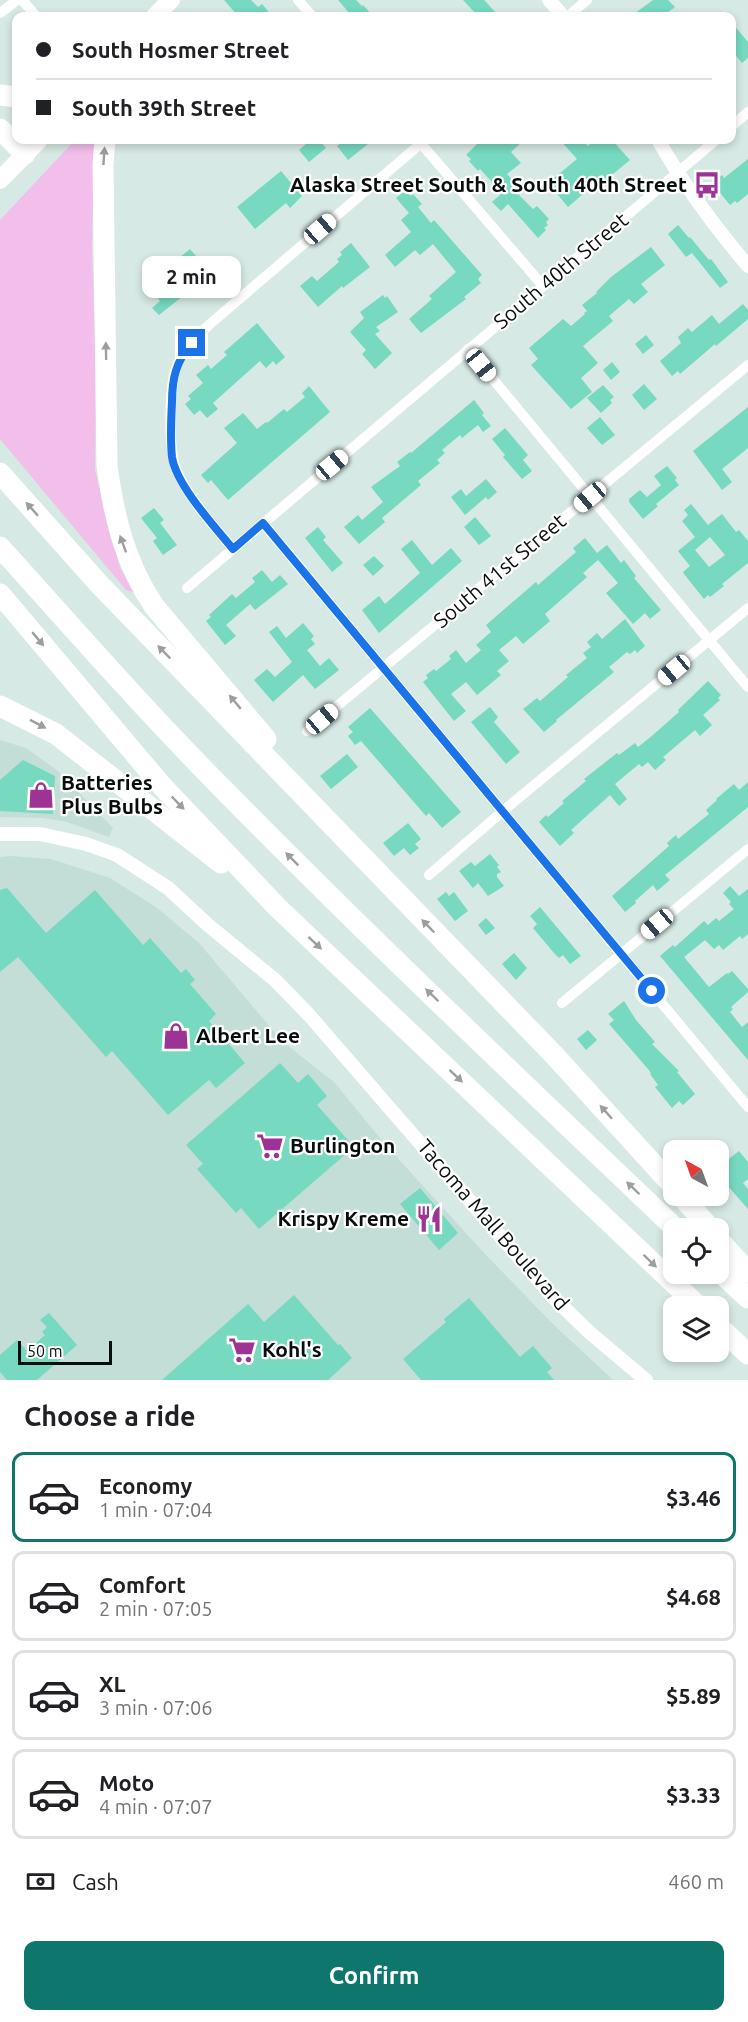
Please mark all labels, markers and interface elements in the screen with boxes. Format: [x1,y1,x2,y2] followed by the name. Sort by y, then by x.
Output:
[72,37,289,62] text: South Hosmer Street
[72,95,256,120] text: South 39th Street
[99,146,109,165] one-way arrow
[692,170,722,200] bus stop icon: Alaska Street South & South 40th Street
[290,172,687,196] place label: Alaska Street South & South 40th Street
[488,207,632,333] street label: South 40th Street
[301,210,339,248] car
[142,256,242,298] callout: 2 min
[166,265,217,288] text: 2 min
[178,329,205,356] route end
[101,341,110,360] one-way arrow
[463,345,499,385] car
[312,447,352,483] car
[570,479,610,515] car
[26,502,39,517] one-way arrow
[429,508,570,632] street label: South 41st Street
[117,535,127,553] one-way arrow
[31,631,44,646] one-way arrow
[158,646,172,660] one-way arrow
[654,652,694,688] car
[228,694,241,710] one-way arrow
[302,701,342,737] car
[29,718,47,728] one-way arrow
[61,770,163,818] place label: Batteries Plus Bulbs
[26,780,56,810] shop icon: Batteries Plus Bulbs
[171,796,185,811] one-way arrow
[286,852,300,866] one-way arrow
[637,906,677,942] car
[422,919,436,933] one-way arrow
[307,935,321,949] one-way arrow
[638,977,665,1004] route start
[425,988,439,1002] one-way arrow
[161,1021,191,1051] shop icon: Albert Lee
[196,1023,300,1047] place label: Albert Lee
[449,1069,463,1083] one-way arrow
[599,1105,613,1120] one-way arrow
[255,1131,285,1161] supermarket icon: Burlington
[290,1133,395,1157] place label: Burlington
[413,1134,574,1315] street label: Tacoma Mall Boulevard
[663,1140,729,1206] north arrow
[663,1140,729,1362] map controls
[626,1181,641,1195] one-way arrow
[414,1204,444,1234] restaurant icon: Krispy Kreme
[277,1206,409,1230] place label: Krispy Kreme
[663,1218,729,1284] button: locate
[643,1253,657,1267] one-way arrow
[663,1296,729,1362] button: layers
[227,1335,257,1365] supermarket icon: Kohl's
[262,1337,322,1361] place label: Kohl's
[18,1338,112,1366] scale bar
[27,1342,63,1360] text: 50 m
[24,1401,196,1431] text: Choose a ride
[27,1470,81,1524] icon: car
[99,1473,192,1498] text: Economy
[666,1485,721,1510] text: $3.46
[99,1498,213,1521] text: 1 min · 07:04
[27,1569,81,1623] icon: car
[99,1572,186,1597] text: Comfort
[666,1584,721,1609] text: $4.68
[99,1597,213,1620] text: 2 min · 07:05
[27,1668,81,1722] icon: car
[99,1671,126,1696] text: XL
[666,1683,721,1708] text: $5.89
[99,1696,213,1719] text: 3 min · 07:06
[27,1767,81,1821] icon: car
[99,1770,154,1795] text: Moto
[666,1782,721,1807] text: $3.33
[99,1795,213,1818] text: 4 min · 07:07
[24,1865,57,1898] icon: cash
[72,1869,119,1894] text: Cash
[668,1870,724,1893] text: 460 m
[24,1941,724,2010] button: Confirm

